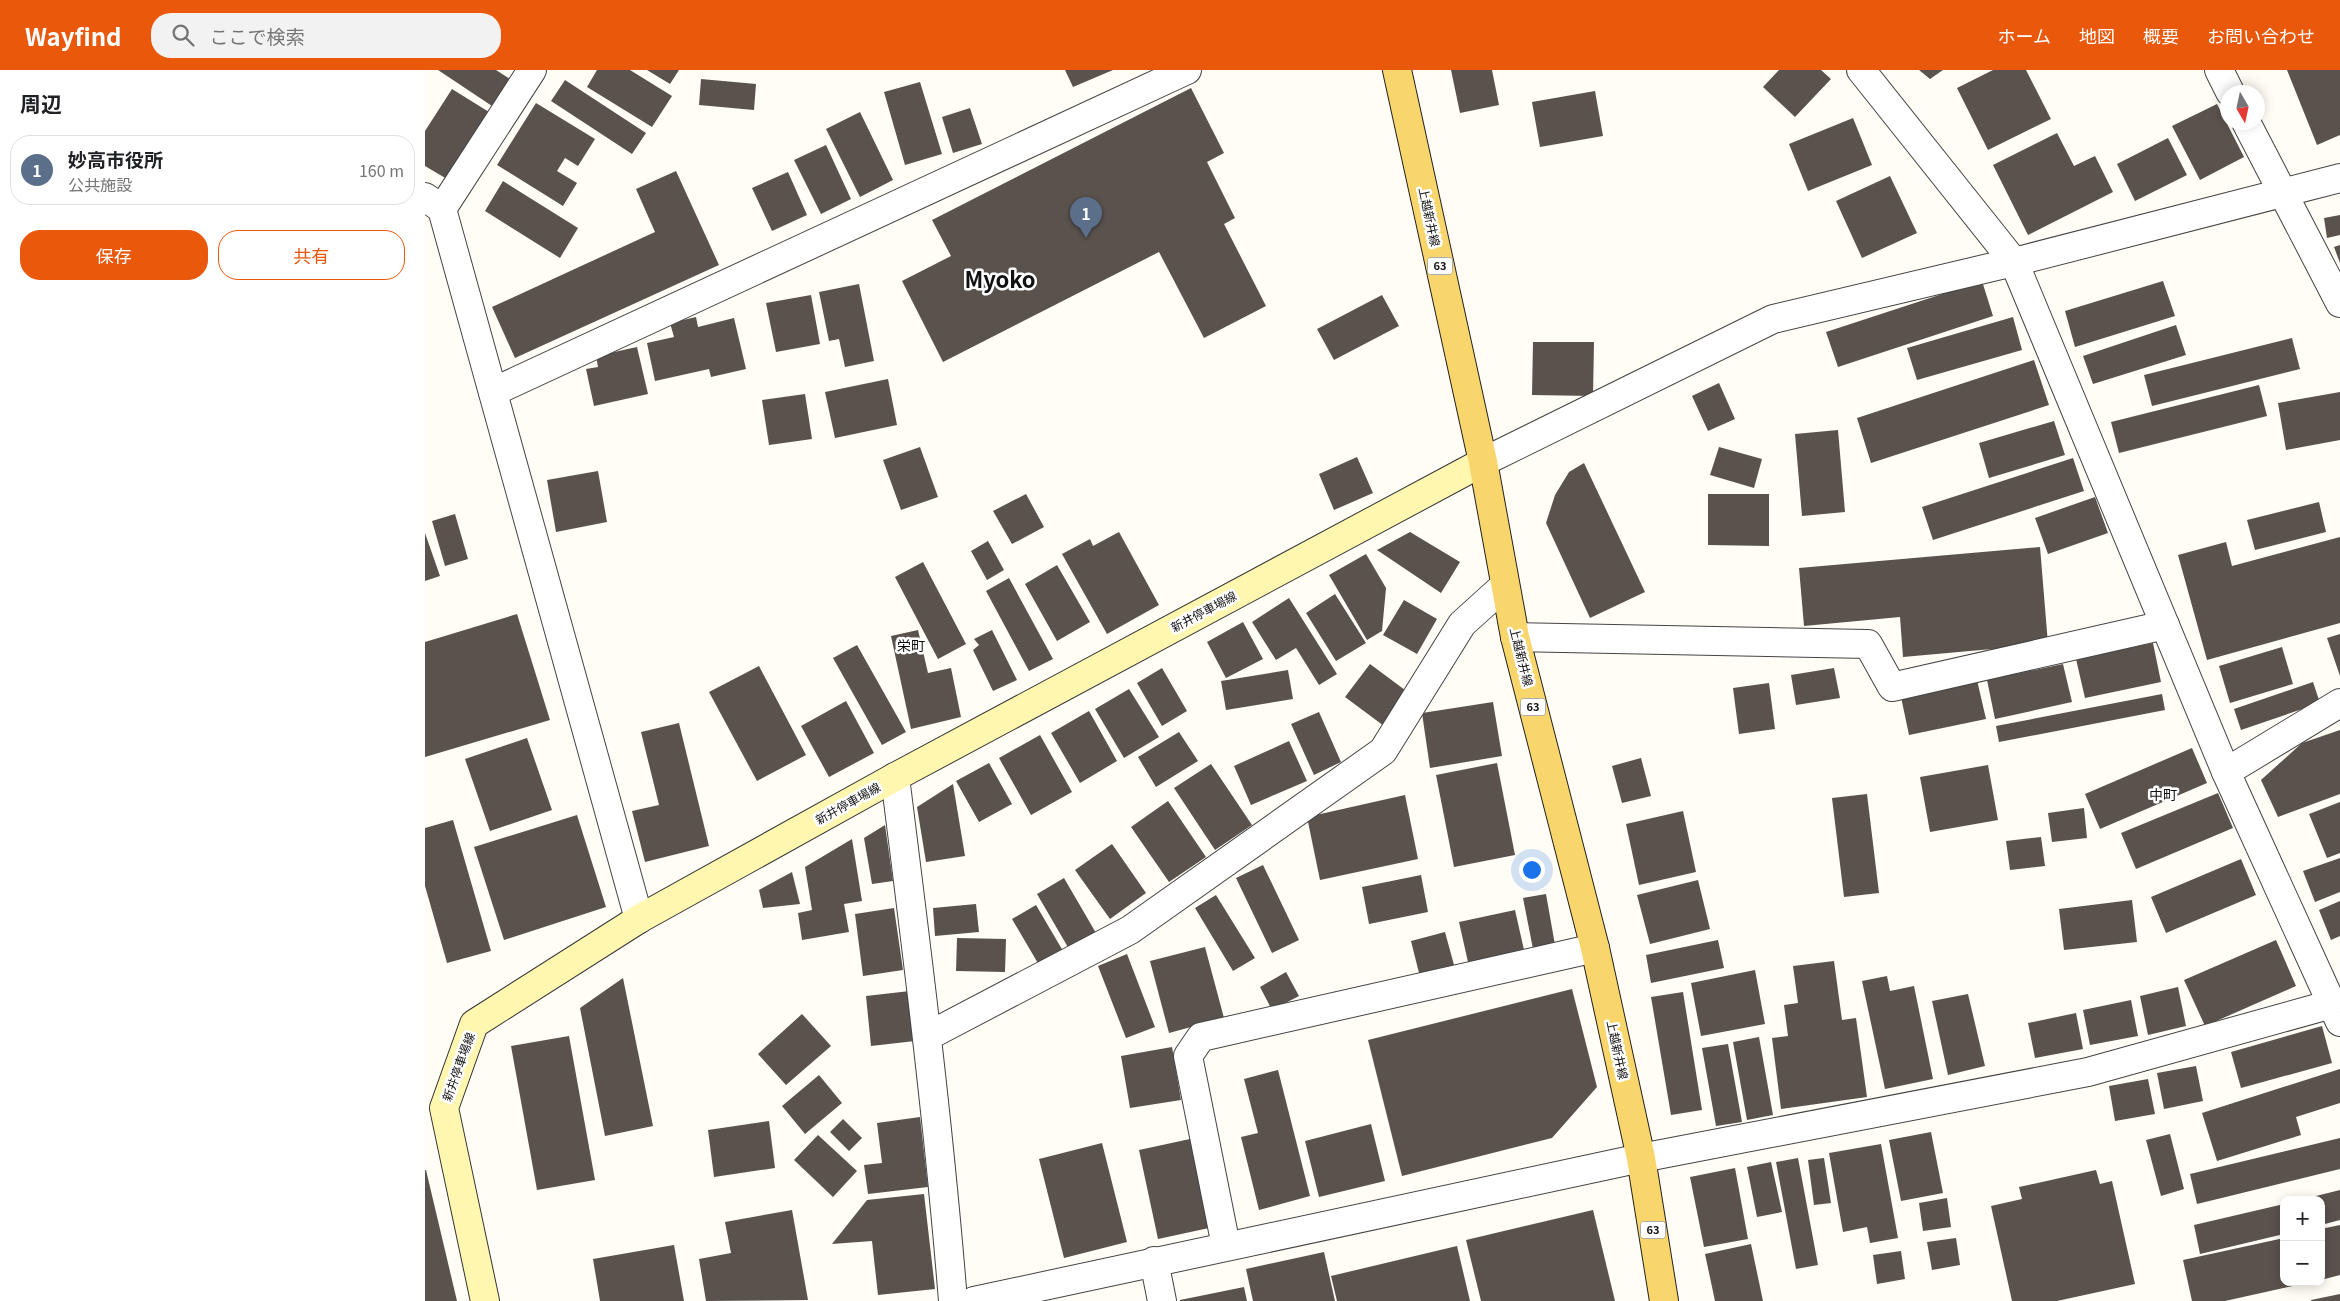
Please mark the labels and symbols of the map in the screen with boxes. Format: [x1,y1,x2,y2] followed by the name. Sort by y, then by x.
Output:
[2220,85,2265,130] north arrow
[1416,186,1445,248] street label: 上越新井線
[1070,197,1102,238] pin: 1
[1427,258,1453,275] road number: 63
[964,262,1036,294] district label: Myoko
[1168,586,1239,635] street label: 新井停車場線
[1507,625,1538,688] street label: 上越新井線
[897,635,925,655] district label: 栄町
[1521,698,1545,716] road number: 63
[812,778,883,828] street label: 新井停車場線
[2149,784,2177,804] district label: 中町
[1519,857,1545,883] your location
[1604,1019,1633,1081] street label: 上越新井線
[437,1030,478,1103] street label: 新井停車場線
[1641,1222,1665,1238] road number: 63

